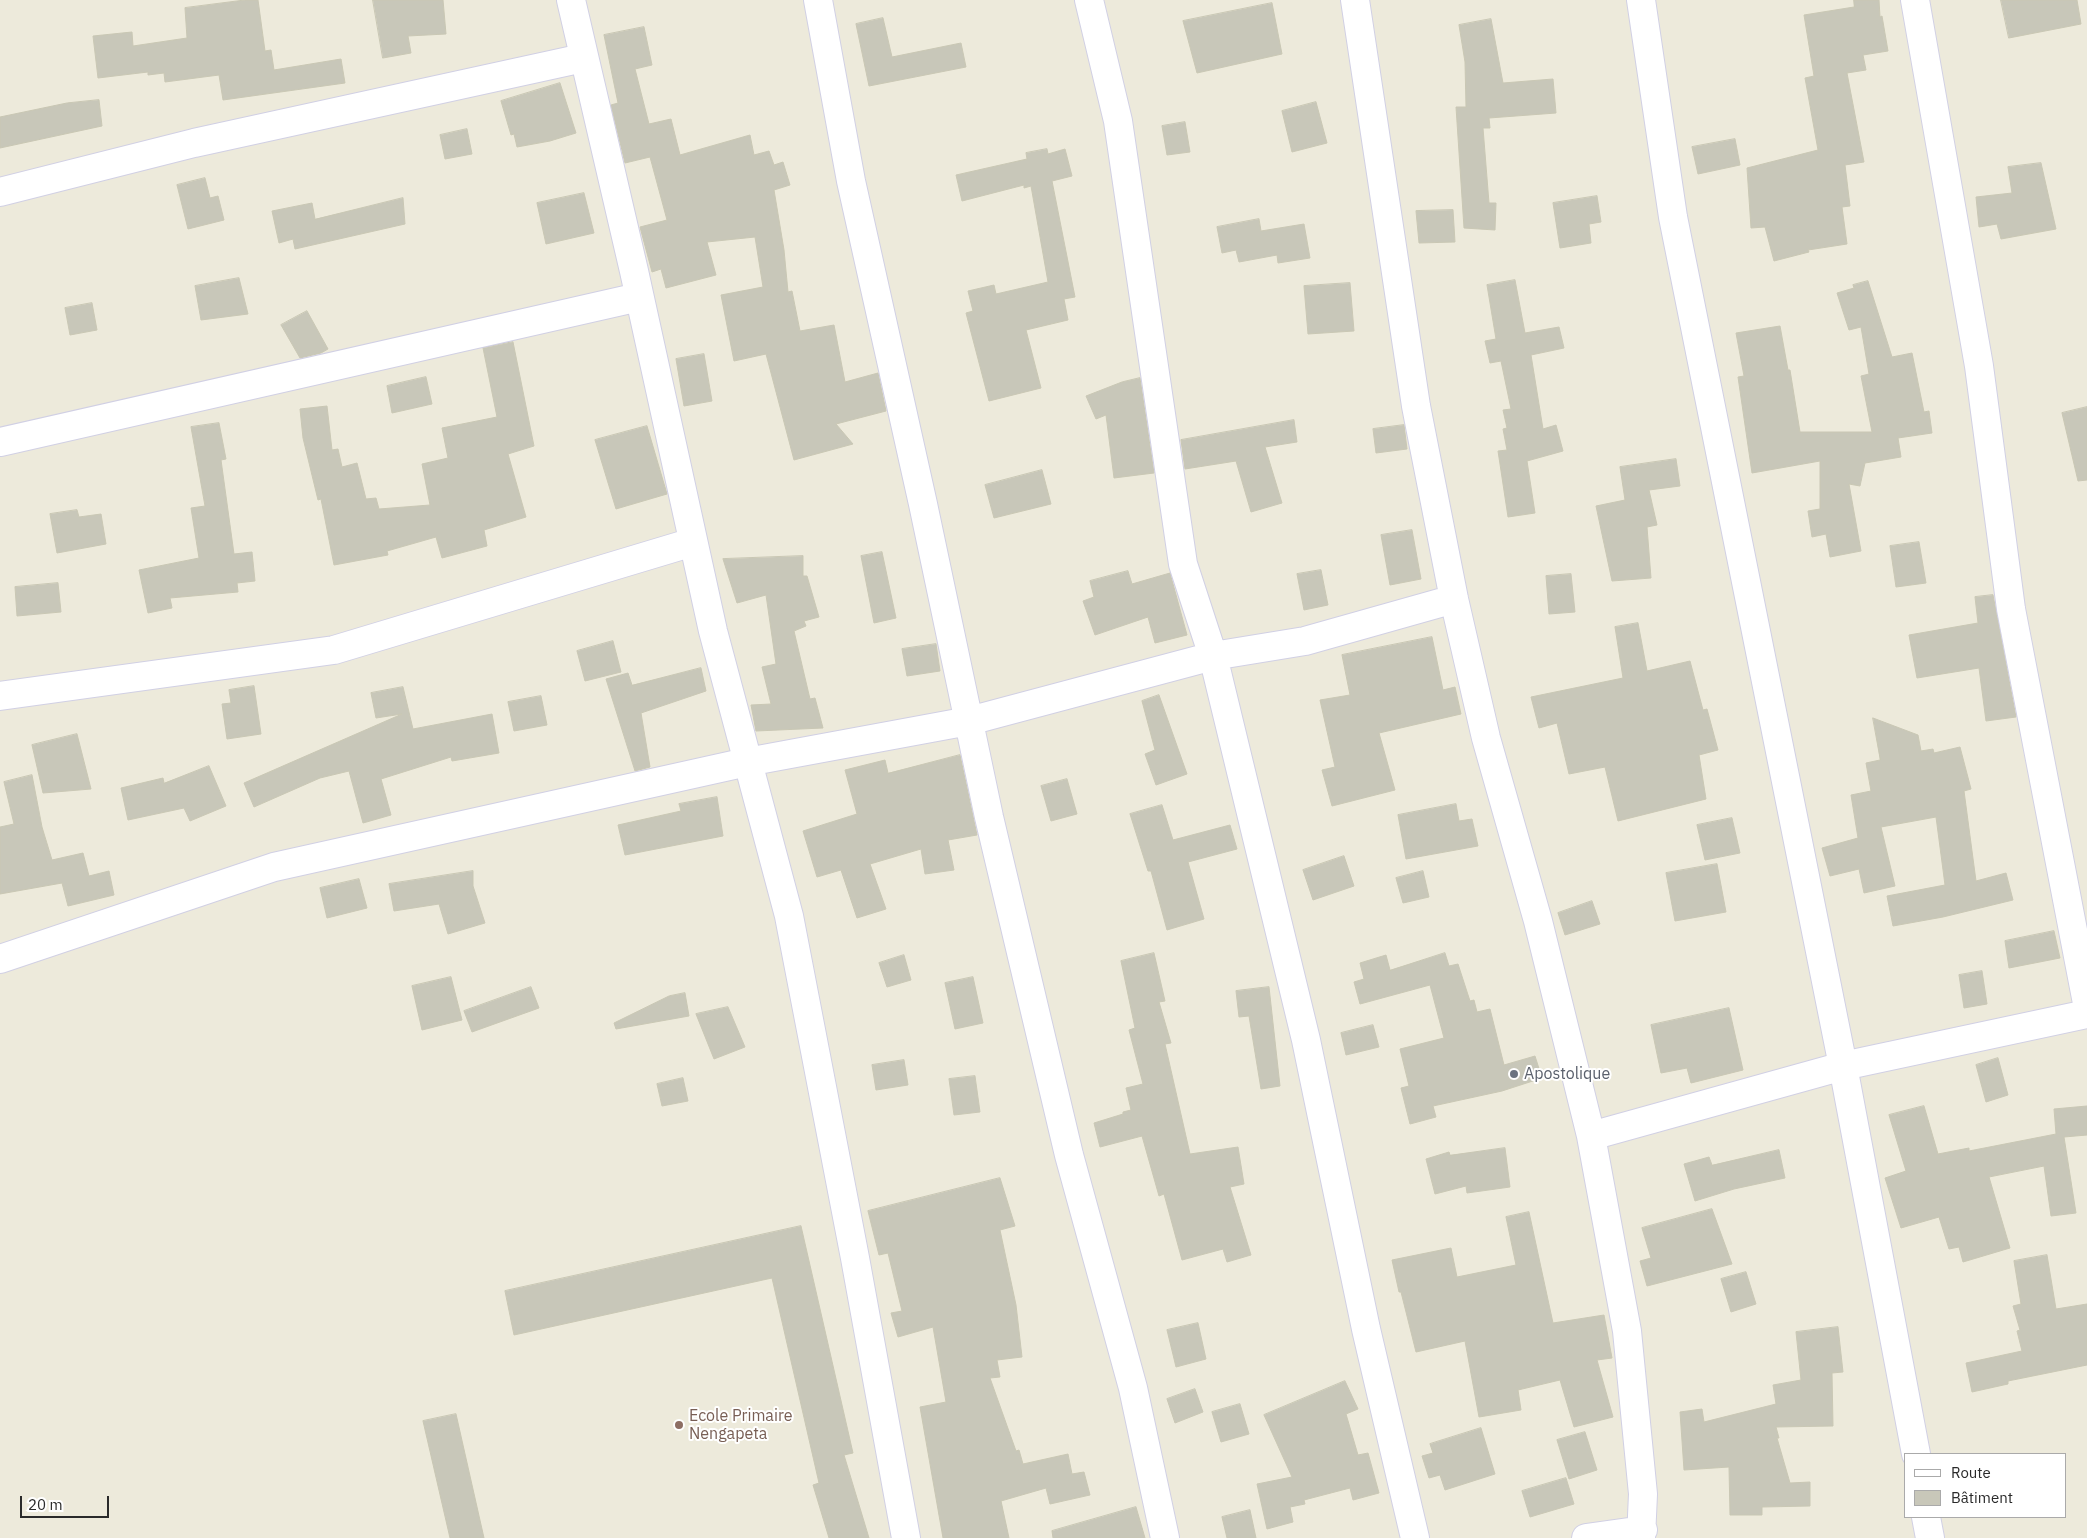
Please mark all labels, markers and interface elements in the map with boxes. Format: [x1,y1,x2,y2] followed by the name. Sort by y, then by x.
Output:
[1524,1064,1610,1084] place label: Apostolique
[1508,1068,1520,1080] marker: Apostolique
[689,1406,792,1444] place label: Ecole Primaire Nengapeta
[673,1419,685,1431] marker: Ecole Primaire Nengapeta
[1904,1453,2067,1518] legend
[1951,1463,1991,1482] text: Route
[22,1486,111,1518] scale bar
[1951,1488,2013,1507] text: Bâtiment
[28,1495,63,1514] text: 20 m

